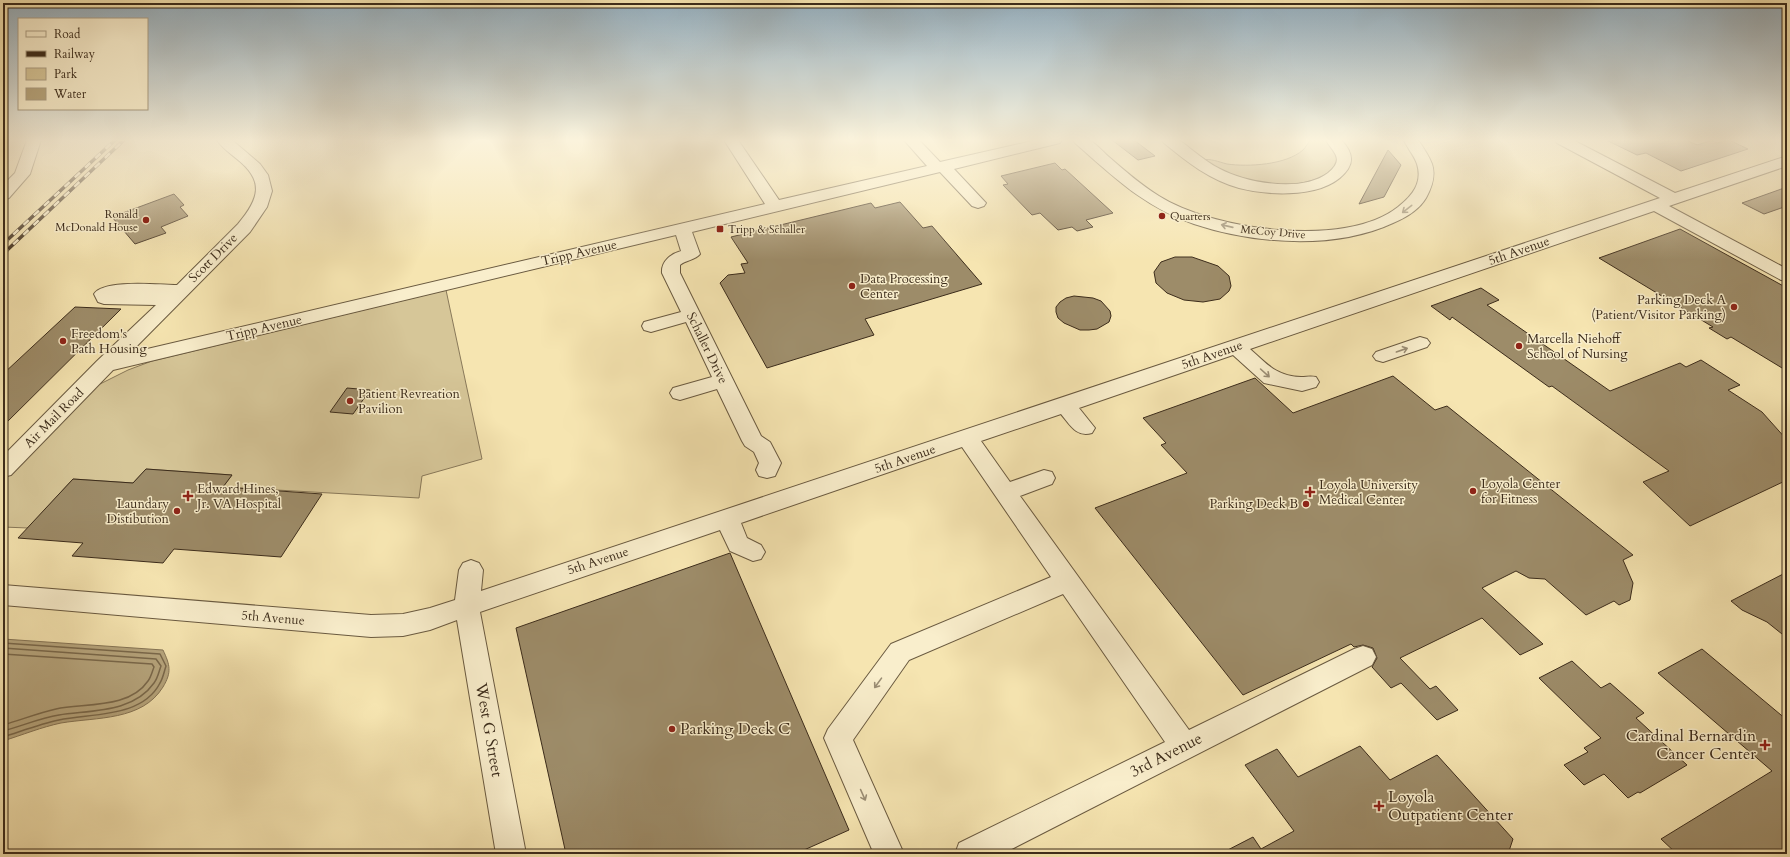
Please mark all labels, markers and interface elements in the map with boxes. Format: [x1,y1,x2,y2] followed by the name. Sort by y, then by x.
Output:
[18,18,148,110] legend
[54,26,81,42] text: Road
[54,46,96,62] text: Railway
[54,66,78,82] text: Park
[53,86,87,102] text: Water
[1402,205,1413,214] one-way arrow
[55,207,138,235] place label: Ronald McDonald House
[1170,209,1211,224] place label: Quarters
[1157,211,1167,221] marker: Quarters
[141,215,151,225] marker: Ronald McDonald House
[728,222,806,237] place label: Tripp & Schaller
[1221,222,1234,230] one-way arrow
[1240,222,1306,242] street label: McCoy Drive
[715,224,725,234] marker: Tripp & Schaller
[184,229,242,287] street label: Scott Drive
[1486,232,1552,270] street label: 5th Avenue
[539,236,619,270] street label: Tripp Avenue
[860,270,948,303] place label: Data Processing Center
[847,281,857,291] marker: Data Processing Center
[1591,291,1727,324] place label: Parking Deck A (Patient/Visitor Parking)
[1729,302,1739,312] marker: Parking Deck A (Patient/Visitor Parking)
[682,309,732,387] street label: Schaller Drive
[224,311,304,345] street label: Tripp Avenue
[71,325,147,358] place label: Freedom's Path Housing
[1527,330,1628,363] place label: Marcella Niehoff School of Nursing
[58,336,68,346] marker: Freedom's Path Housing
[1179,336,1245,374] street label: 5th Avenue
[1514,341,1524,351] marker: Marcella Niehoff School of Nursing
[1395,345,1407,353] one-way arrow
[1260,368,1270,377] one-way arrow
[20,384,88,452] street label: Air Mail Road
[358,385,460,418] place label: Patient Revreation Pavilion
[345,396,355,406] marker: Patient Revreation Pavilion
[872,440,938,478] street label: 5th Avenue
[1481,475,1560,508] place label: Loyola Center for Fitness
[1319,476,1418,509] place label: Loyola University Medical Center
[195,480,282,513] place label: Edward Hines, Jr. VA Hospital
[1304,486,1316,498] marker: Loyola University Medical Center
[1468,486,1478,496] marker: Loyola Center for Fitness
[182,490,194,502] marker: Edward Hines, Jr. VA Hospital
[106,495,170,528] place label: Laundary Distibution
[1209,495,1298,513] place label: Parking Deck B
[1301,499,1311,509] marker: Parking Deck B
[172,506,182,516] marker: Laundary Distibution
[565,543,631,579] street label: 5th Avenue
[241,606,306,630] street label: 5th Avenue
[873,677,882,688] one-way arrow
[470,680,508,779] street label: West G Street
[680,718,790,740] place label: Parking Deck C
[667,724,677,734] marker: Parking Deck C
[1626,725,1756,765] place label: Cardinal Bernardin Cancer Center
[1126,727,1206,783] street label: 3rd Avenue
[1759,739,1771,751] marker: Cardinal Bernardin Cancer Center
[1388,786,1513,826] place label: Loyola Outpatient Center
[860,789,867,801] one-way arrow
[1373,800,1385,812] marker: Loyola Outpatient Center

